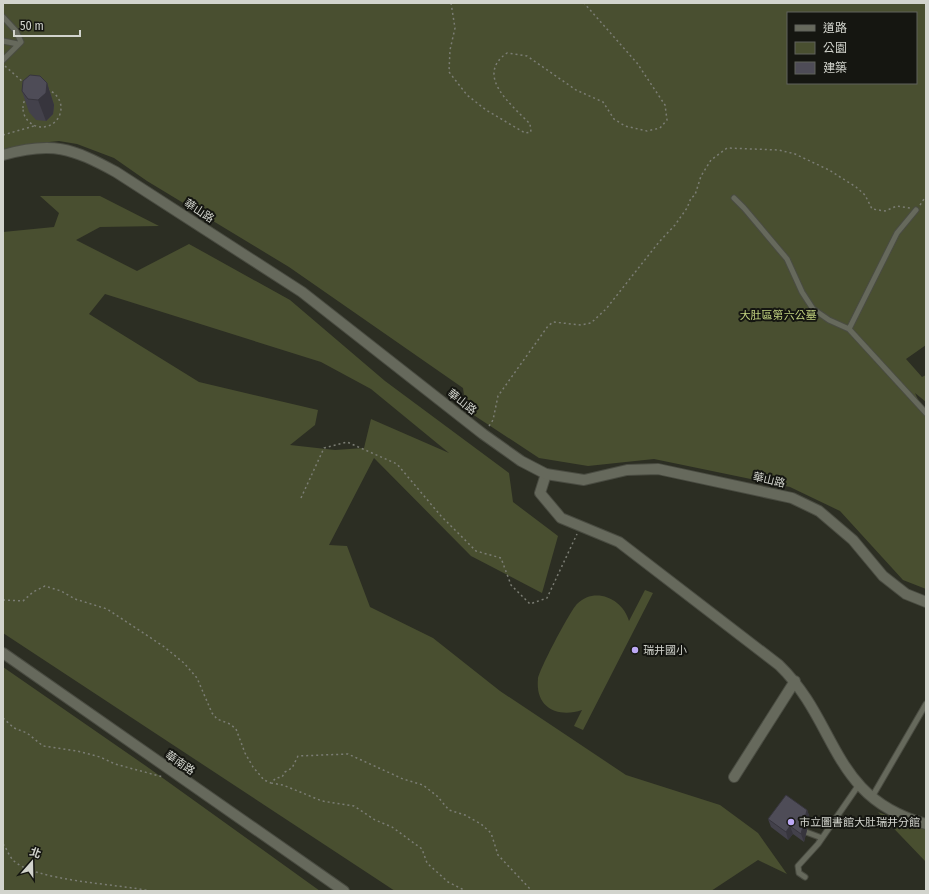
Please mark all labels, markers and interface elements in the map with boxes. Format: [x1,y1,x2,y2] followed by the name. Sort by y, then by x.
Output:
[14,12,80,38] scale bar
[787,12,917,84] legend
[20,19,44,33] text: 50 m
[823,21,847,35] text: 道路
[823,41,847,55] text: 公園
[823,61,847,75] text: 建築
[182,197,216,225] street label: 華山路
[740,309,817,322] park label: 大肚區第六公墓
[445,387,479,417] street label: 華山路
[751,470,787,490] street label: 華山路
[643,644,687,657] place label: 瑞井國小
[630,645,640,655] marker: 瑞井國小
[163,748,197,778] street label: 華南路
[799,816,920,829] place label: 市立圖書館大肚瑞井分館
[786,817,796,827] marker: 市立圖書館大肚瑞井分館
[12,842,52,882] north arrow
[28,845,43,861] text: 北

